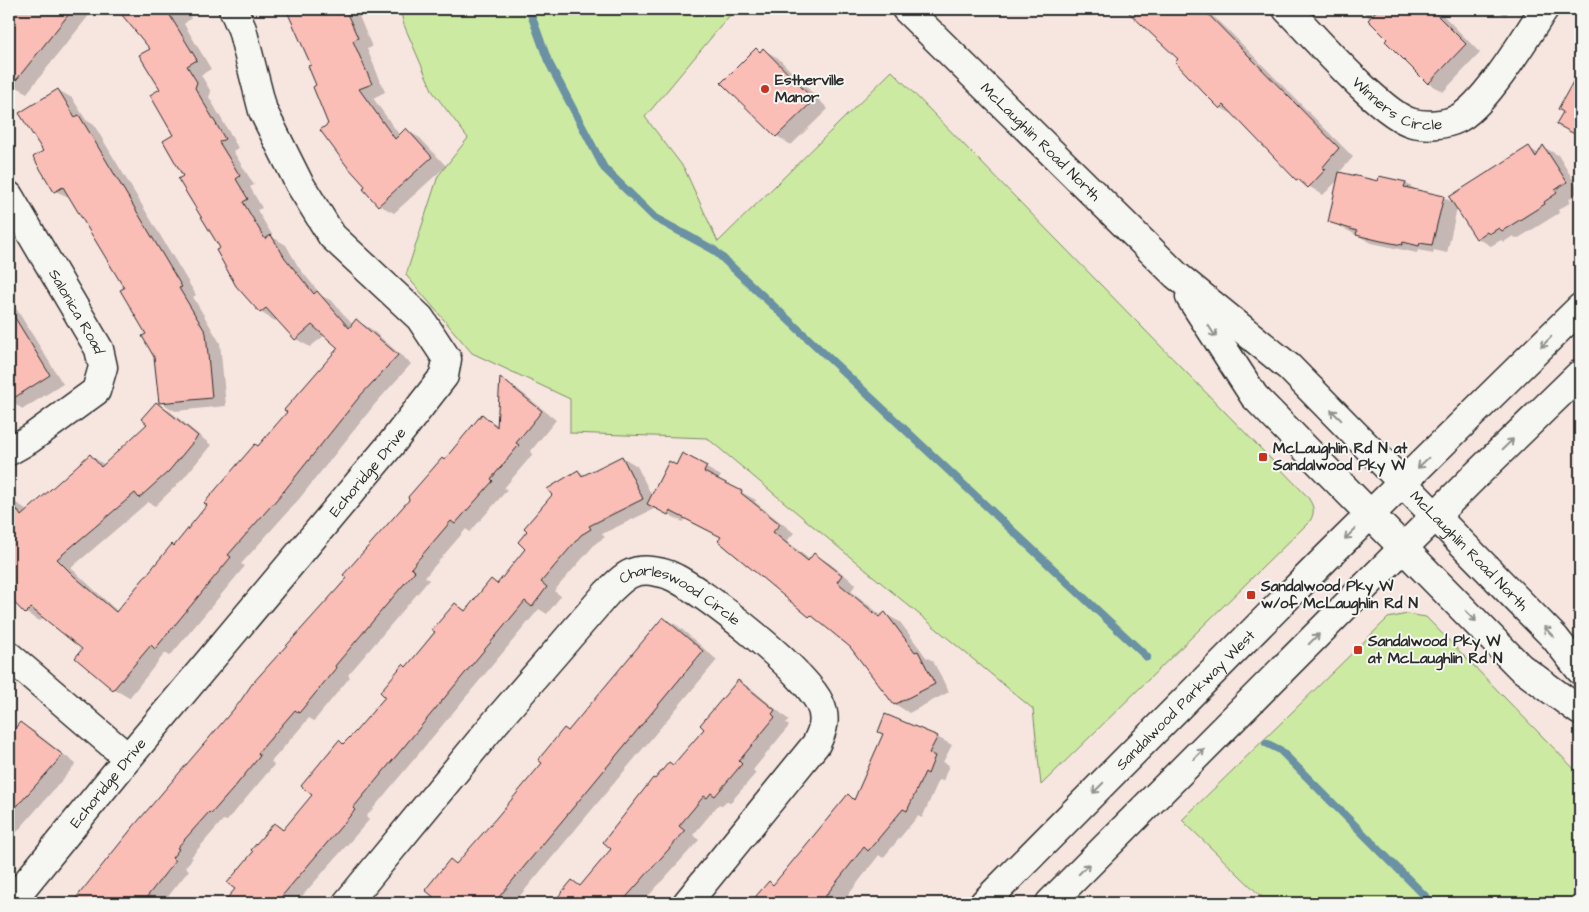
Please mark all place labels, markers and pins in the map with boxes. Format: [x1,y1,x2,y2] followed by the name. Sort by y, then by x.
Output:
[775,70,844,108] place label: Estherville Manor
[759,83,771,95] marker: Estherville Manor
[1272,438,1408,477] place label: McLaughlin Rd N at Sandalwood Pky W
[1257,451,1269,463] marker: McLaughlin Rd N at Sandalwood Pky W
[1260,576,1419,616] place label: Sandalwood Pky W w/of McLaughlin Rd N
[1245,589,1257,601] marker: Sandalwood Pky W w/of McLaughlin Rd N
[1367,631,1503,671] place label: Sandalwood Pky W at McLaughlin Rd N
[1352,644,1364,656] marker: Sandalwood Pky W at McLaughlin Rd N

